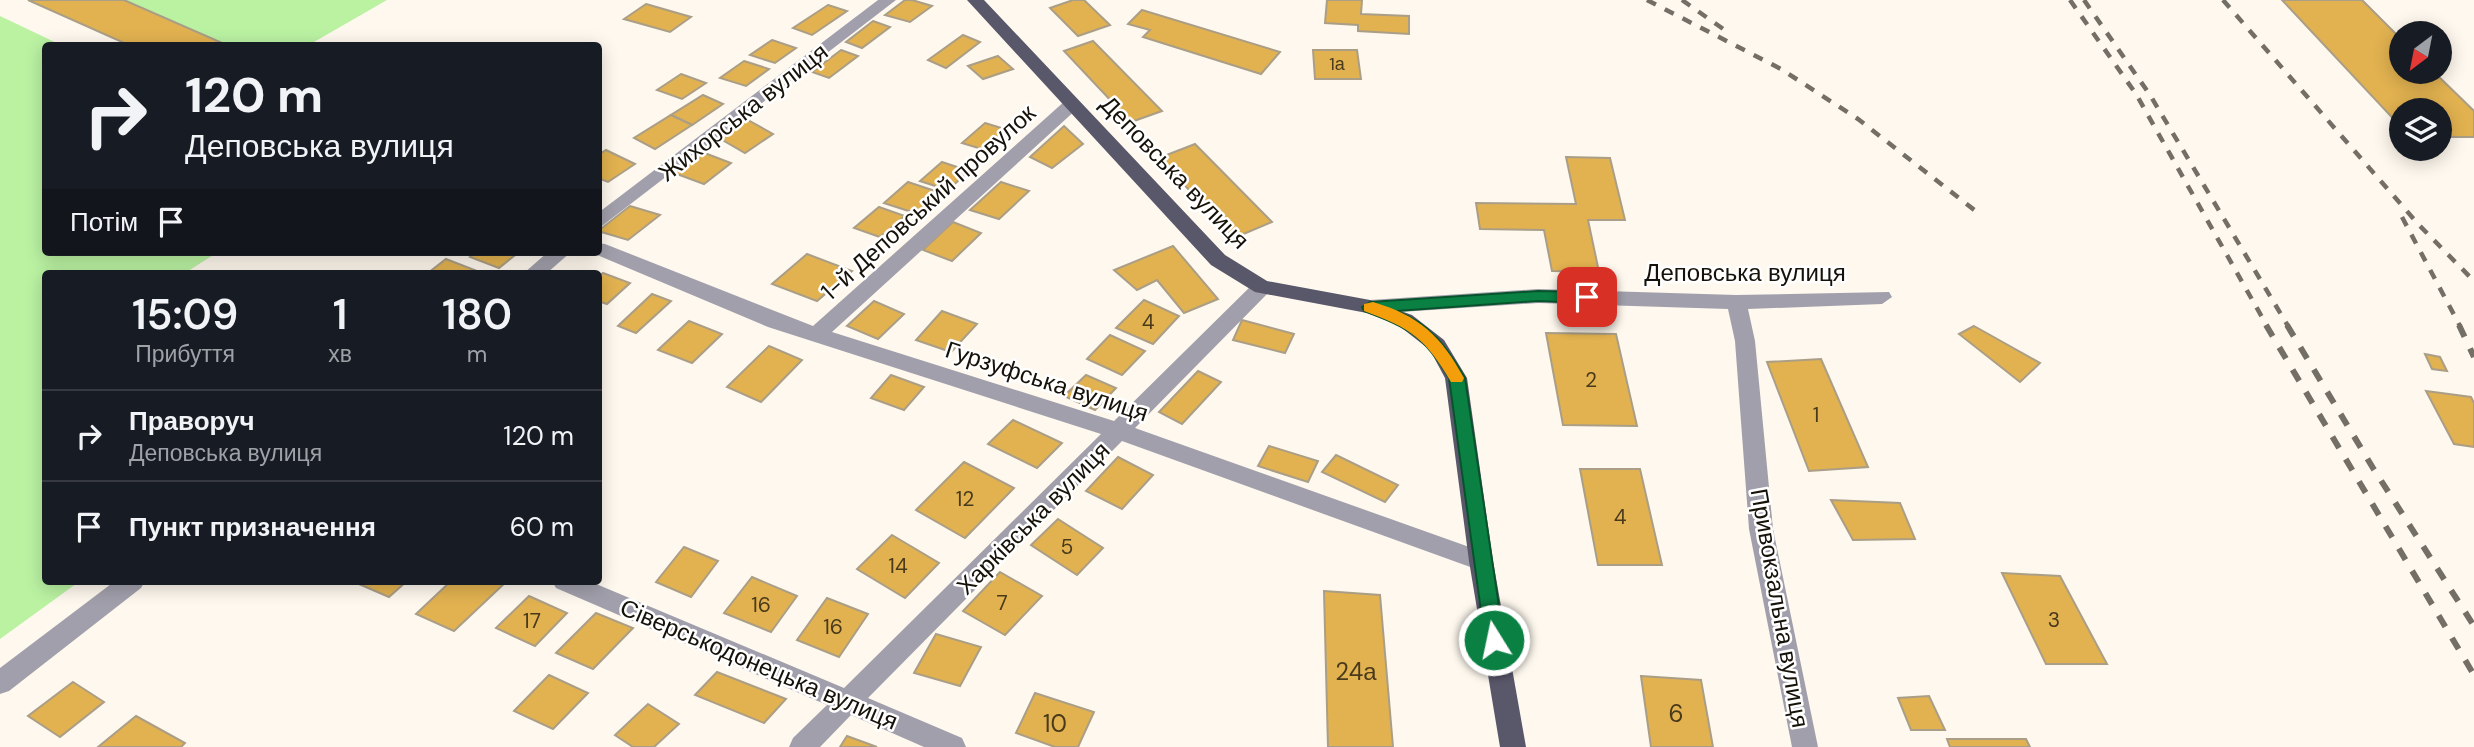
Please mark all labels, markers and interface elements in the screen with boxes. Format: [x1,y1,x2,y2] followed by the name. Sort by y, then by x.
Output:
[2389,21,2452,84] north arrow
[2389,21,2452,161] map controls
[652,36,834,188] street label: Жихорська вулиця
[1329,52,1346,76] house number: 1а
[185,63,323,127] text: 120 m
[70,70,161,161] icon: right
[1094,89,1256,255] street label: Деповська вулиця
[814,97,1042,307] street label: 1-й Деповський провулок
[2389,98,2452,161] button: layers
[185,125,454,167] text: Деповська вулиця
[152,203,190,241] icon: arrive
[70,205,138,239] text: Потім
[1644,257,1846,288] street label: Деповська вулиця
[1557,267,1617,327] pin
[1568,278,1606,316] icon: arrive
[132,287,238,342] text: 15:09
[333,287,347,342] text: 1
[442,287,512,342] text: 180
[1142,308,1155,336] house number: 4
[942,334,1152,428] street label: Гурзуфська вулиця
[135,339,235,369] text: Прибуття
[328,339,352,369] text: хв
[467,339,487,369] text: m
[1585,366,1597,394] house number: 2
[1813,401,1819,429] house number: 1
[129,404,255,438] text: Праворуч
[70,417,108,455] icon: right
[503,419,574,453] text: 120 m
[950,435,1116,601] street label: Харківська вулиця
[129,438,322,468] text: Деповська вулиця
[956,485,974,513] house number: 12
[1744,486,1816,730] street label: Привокзальна вулиця
[1614,503,1627,531] house number: 4
[70,508,108,546] icon: arrive
[129,510,376,544] text: Пункт призначення
[510,510,574,544] text: 60 m
[1061,533,1073,561] house number: 5
[888,552,908,580] house number: 14
[996,589,1008,617] house number: 7
[615,591,903,737] street label: Сіверськодонецька вулиця
[751,591,771,619] house number: 16
[1457,603,1531,677] position arrow
[2048,606,2060,634] house number: 3
[523,607,541,635] house number: 17
[823,613,843,641] house number: 16
[1335,656,1377,687] house number: 24а
[1668,698,1684,729] house number: 6
[1043,708,1067,739] house number: 10

